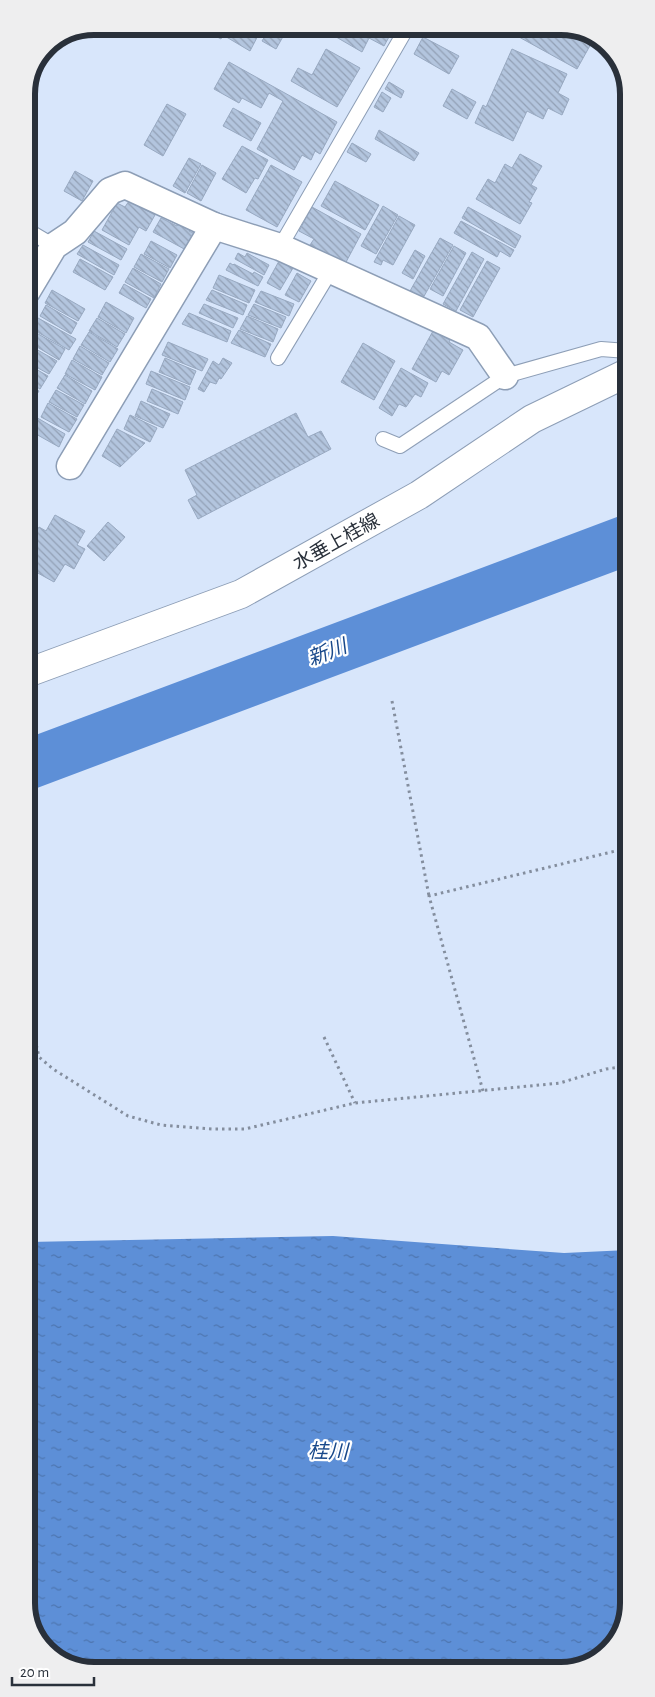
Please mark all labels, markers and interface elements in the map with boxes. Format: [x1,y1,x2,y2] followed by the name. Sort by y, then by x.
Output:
[290,510,383,574] street label: 水垂上桂線
[305,635,351,669] water label: 新川
[308,1441,350,1462] water label: 桂川
[12,1654,95,1686] scale bar
[20,1665,49,1680] text: 20 m

